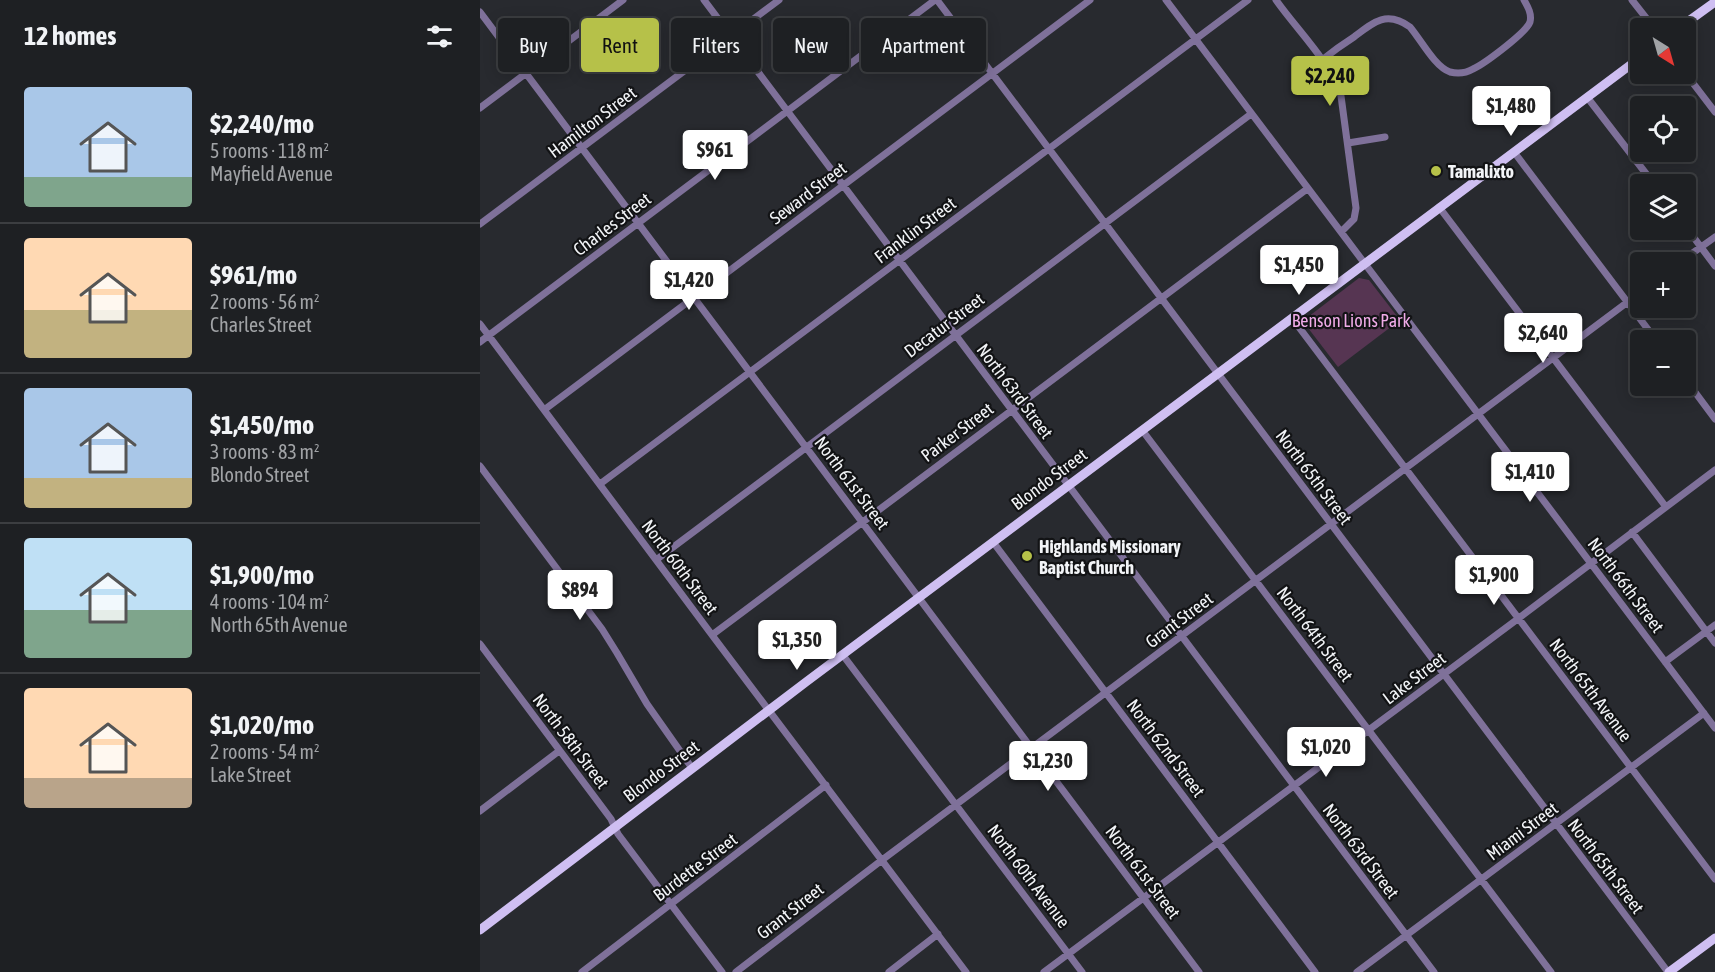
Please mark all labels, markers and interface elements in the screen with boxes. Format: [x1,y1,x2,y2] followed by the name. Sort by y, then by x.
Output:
[498,18,569,72] chip: Buy
[581,18,659,72] chip: Rent
[671,18,761,72] chip: Filters
[773,18,849,72] chip: New
[861,18,986,72] chip: Apartment
[1630,18,1696,84] north arrow
[1630,18,1696,396] map controls
[423,20,456,53] icon: filters
[24,21,117,51] text: 12 homes
[1281,56,1379,107] pin: $2,240
[1305,64,1355,87] text: $2,240
[544,82,640,162] street label: Hamilton Street
[1462,86,1560,137] pin: $1,480
[1486,94,1536,117] text: $1,480
[1630,96,1696,162] button: locate
[210,109,314,139] text: $2,240/mo
[72,111,144,183] icon: home
[679,130,751,181] pin: $961
[697,138,733,161] text: $961
[210,139,329,162] text: 5 rooms · 118 m²
[766,157,850,229] street label: Seward Street
[1448,161,1514,182] place label: Tamalixto
[210,162,333,185] text: Mayfield Avenue
[1429,164,1443,178] marker: Tamalixto
[1630,174,1696,240] button: layers
[569,188,655,260] street label: Charles Street
[870,193,960,267] street label: Franklin Street
[1250,245,1348,296] pin: $1,450
[1630,252,1696,318] button: +
[1274,253,1324,276] text: $1,450
[210,260,297,290] text: $961/mo
[640,260,738,311] pin: $1,420
[72,262,144,334] icon: home
[664,268,714,291] text: $1,420
[900,288,988,362] street label: Decatur Street
[210,290,320,313] text: 2 rooms · 56 m²
[1292,310,1410,331] park label: Benson Lions Park
[210,313,312,336] text: Charles Street
[1494,313,1592,364] pin: $2,640
[1518,321,1568,344] text: $2,640
[1630,330,1696,396] button: −
[973,339,1057,443] street label: North 63rd Street
[917,398,997,466] street label: Parker Street
[210,410,314,440] text: $1,450/mo
[72,412,144,484] icon: home
[1271,425,1357,529] street label: North 65th Street
[810,432,894,534] street label: North 61st Street
[210,440,320,463] text: 3 rooms · 83 m²
[1007,444,1091,514] street label: Blondo Street
[1481,452,1579,503] pin: $1,410
[1505,460,1555,483] text: $1,410
[210,463,309,486] text: Blondo Street
[637,515,723,619] street label: North 60th Street
[1583,533,1669,637] street label: North 66th Street
[1039,536,1181,578] place label: Highlands Missionary Baptist Church
[1020,549,1034,563] marker: Highlands Missionary Baptist Church
[1445,555,1543,606] pin: $1,900
[210,560,314,590] text: $1,900/mo
[72,562,144,634] icon: home
[1469,563,1519,586] text: $1,900
[544,570,616,621] pin: $894
[562,578,598,601] text: $894
[1272,582,1358,686] street label: North 64th Street
[1141,588,1217,652] street label: Grant Street
[210,590,329,613] text: 4 rooms · 104 m²
[210,613,347,636] text: North 65th Avenue
[748,620,846,671] pin: $1,350
[772,628,822,651] text: $1,350
[1545,634,1637,746] street label: North 65th Avenue
[1379,648,1449,708] street label: Lake Street
[528,689,614,793] street label: North 58th Street
[1122,695,1210,801] street label: North 62nd Street
[210,710,314,740] text: $1,020/mo
[72,712,144,784] icon: home
[1277,727,1375,778] pin: $1,020
[1301,735,1351,758] text: $1,020
[619,736,703,806] street label: Blondo Street
[210,740,320,763] text: 2 rooms · 54 m²
[999,741,1097,792] pin: $1,230
[1023,749,1073,772] text: $1,230
[210,763,291,786] text: Lake Street
[1482,797,1562,865] street label: Miami Street
[1319,799,1403,903] street label: North 63rd Street
[1563,814,1649,918] street label: North 65th Street
[983,820,1075,932] street label: North 60th Avenue
[1101,821,1185,923] street label: North 61st Street
[649,829,741,905] street label: Burdette Street
[753,878,827,944] street label: Grant Street

